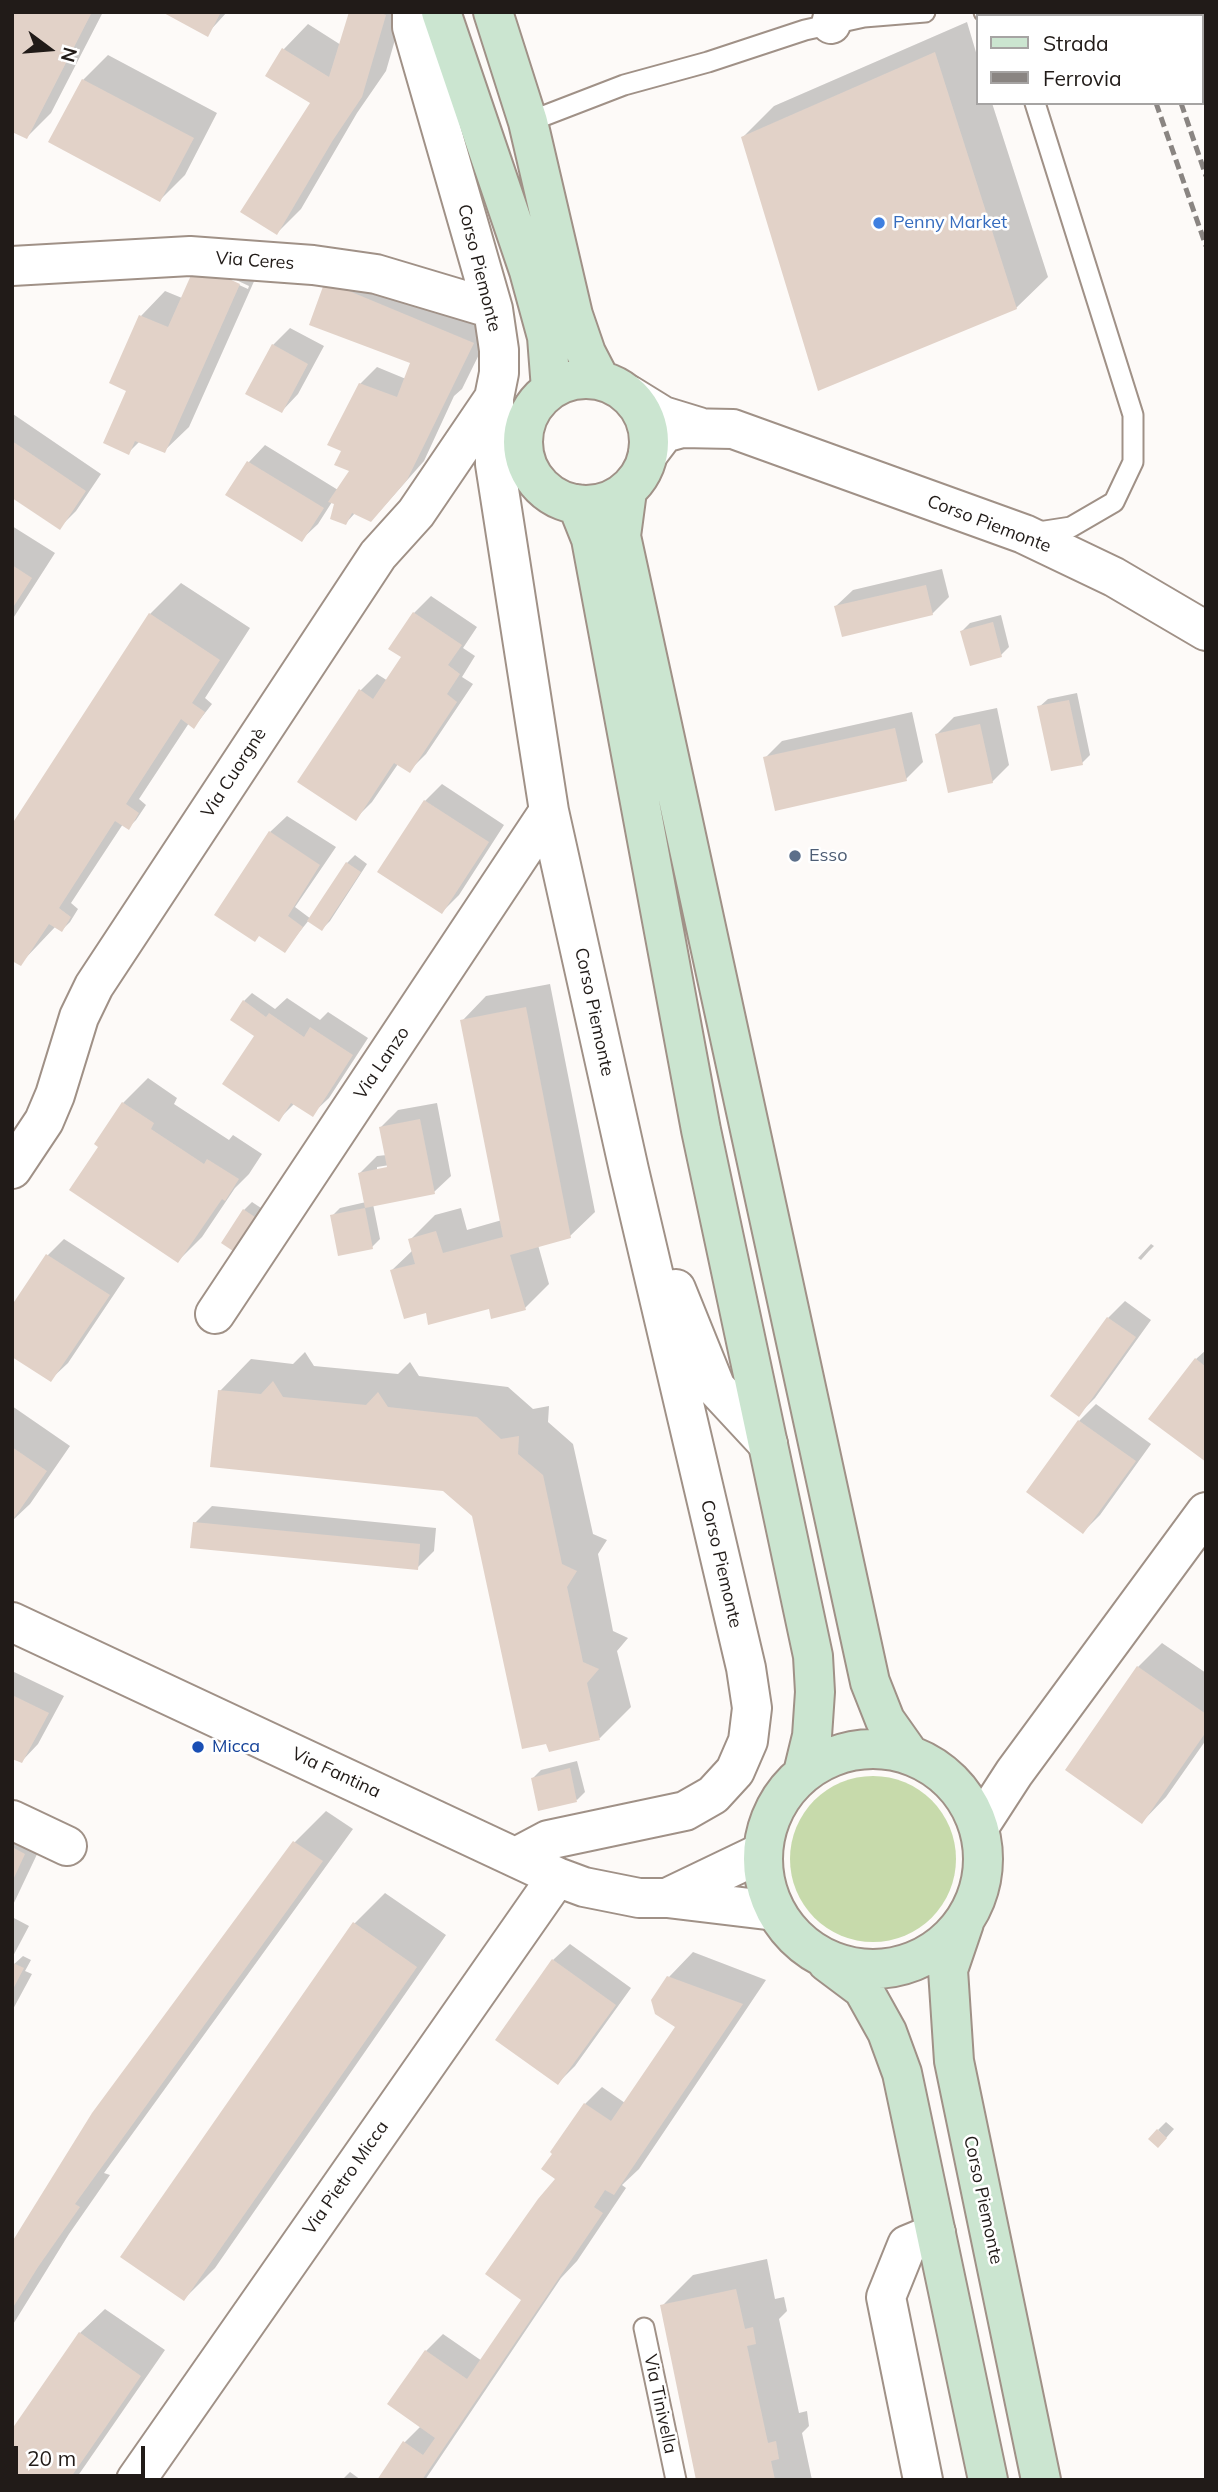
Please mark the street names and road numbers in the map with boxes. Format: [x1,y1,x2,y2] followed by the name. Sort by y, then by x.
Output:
[453,202,505,334] street label: Corso Piemonte
[215,247,295,275] street label: Via Ceres
[924,490,1054,558] street label: Corso Piemonte
[197,724,271,822] street label: Via Cuorgnè
[570,946,618,1078] street label: Corso Piemonte
[350,1023,414,1103] street label: Via Lanzo
[696,1498,746,1630] street label: Corso Piemonte
[288,1743,384,1803] street label: Via Fantina
[299,2117,393,2239] street label: Via Pietro Micca
[959,2134,1007,2266] street label: Corso Piemonte
[639,2352,681,2456] street label: Via Tinivella

